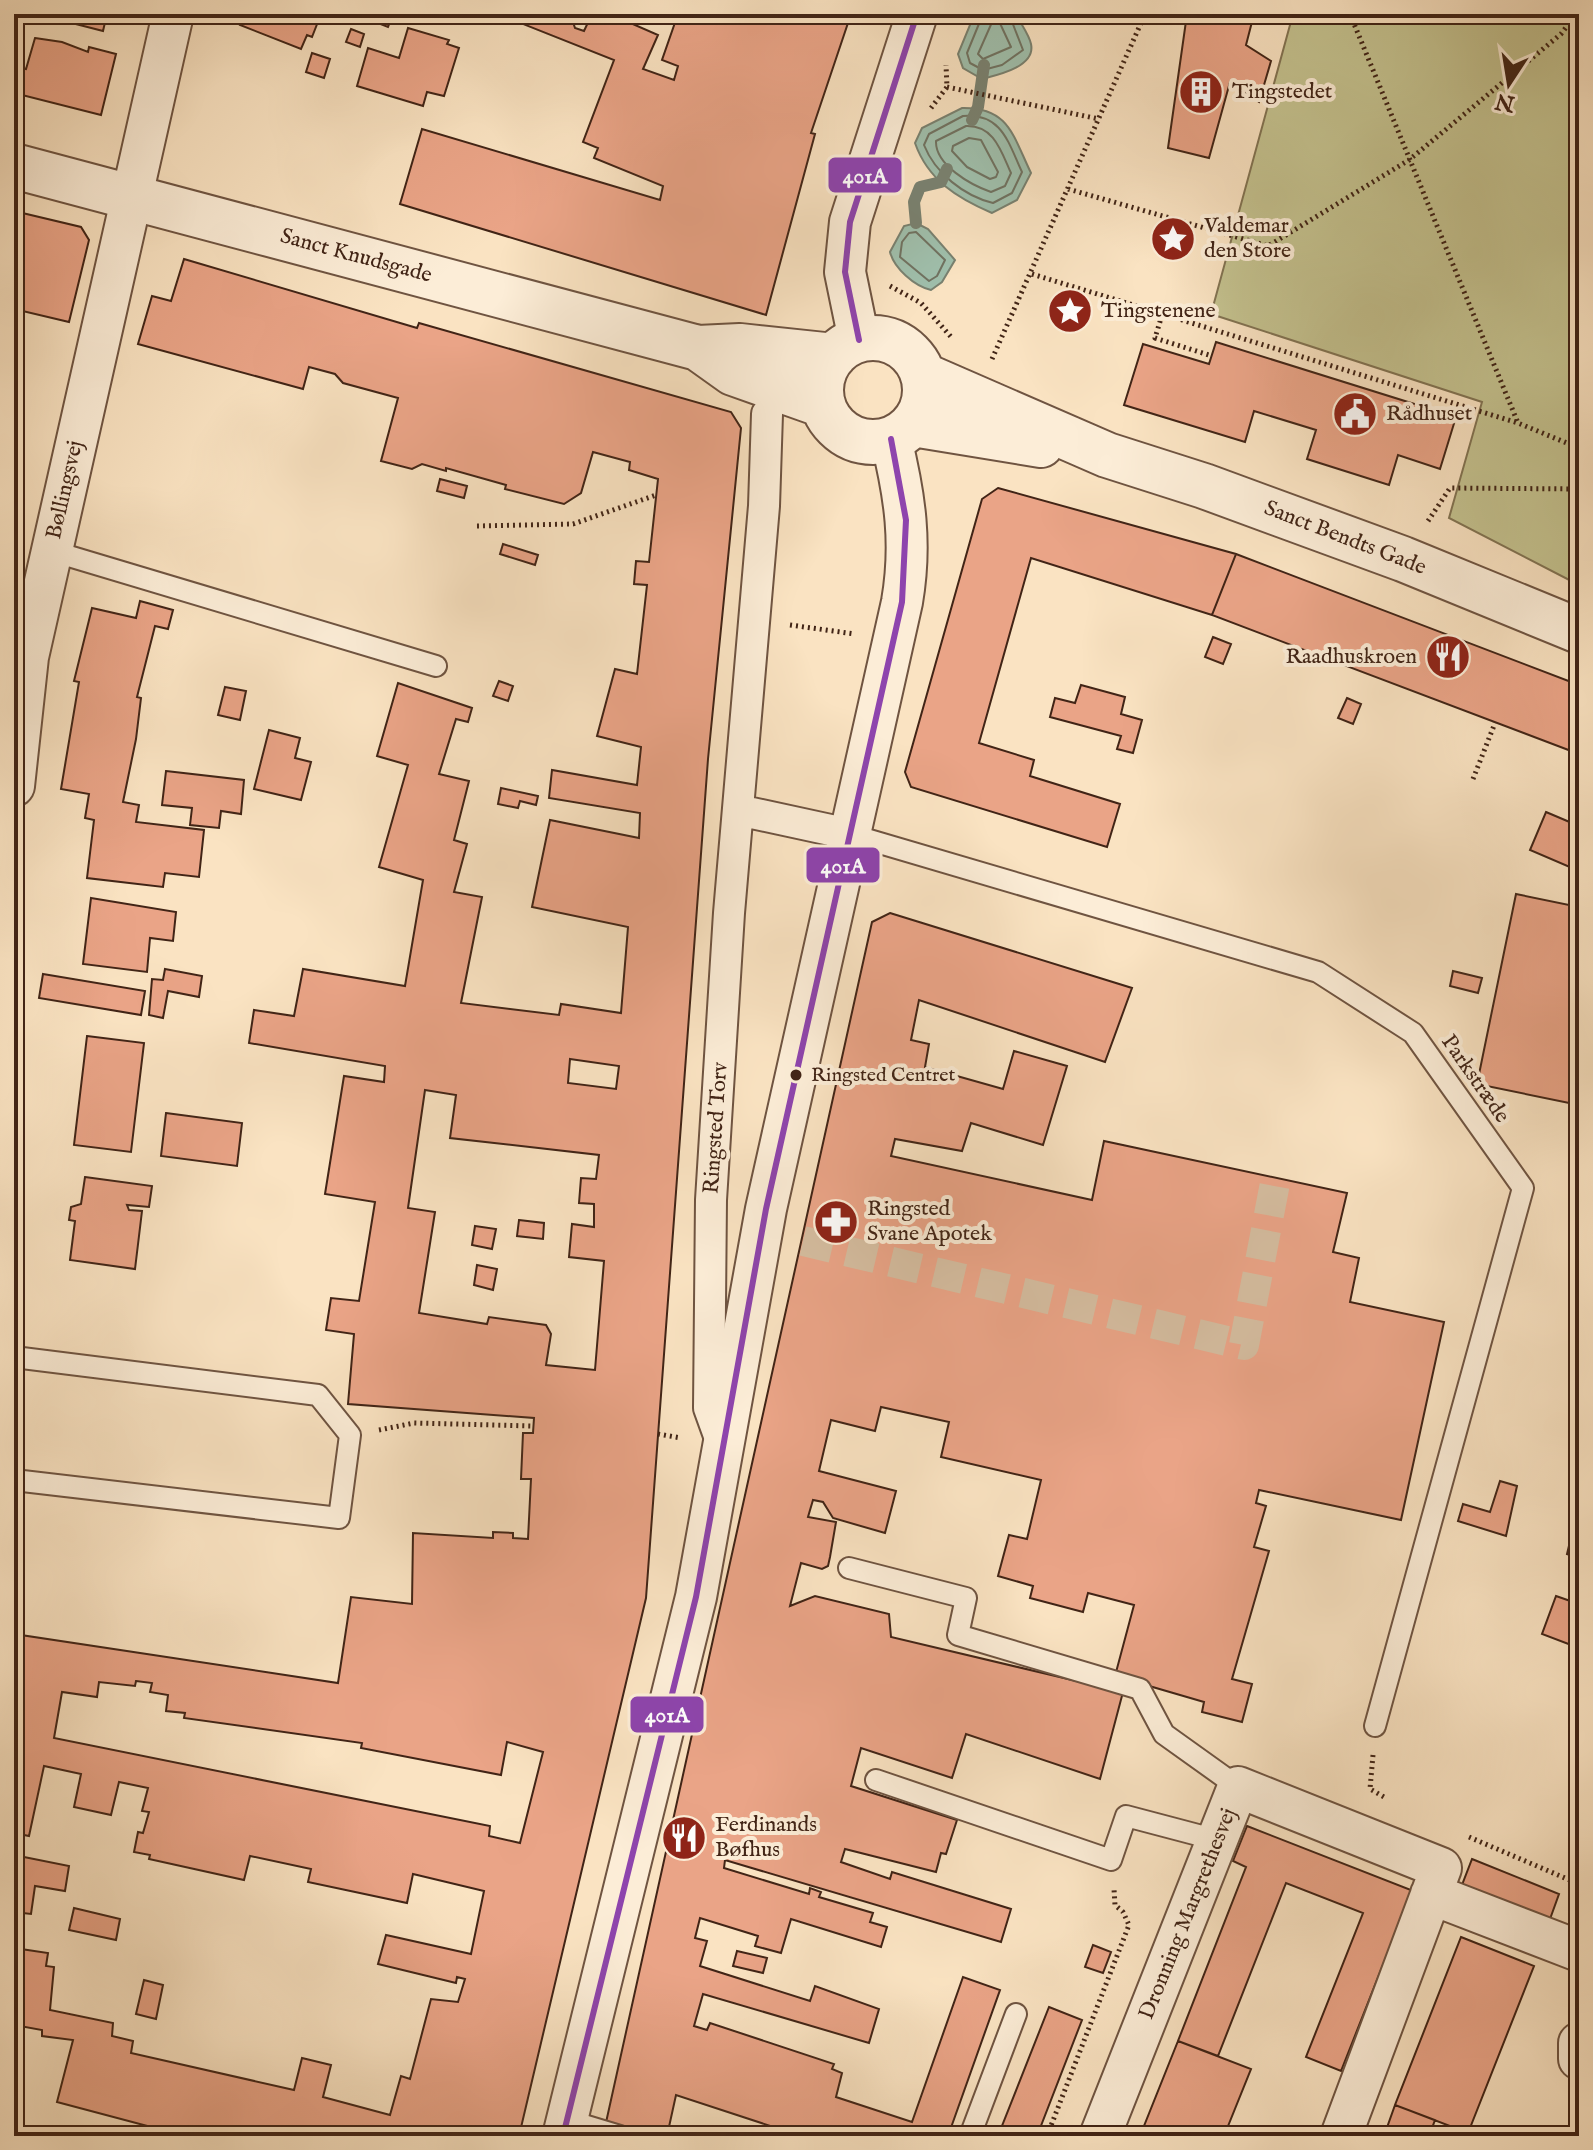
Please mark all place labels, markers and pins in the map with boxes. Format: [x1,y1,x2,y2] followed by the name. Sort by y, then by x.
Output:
[1177,68,1225,116] building icon: Tingstedet
[1232,78,1333,106] place label: Tingstedet
[1203,212,1291,265] place label: Valdemar den Store
[1149,215,1197,263] place icon: Valdemar den Store
[1046,287,1094,335] place icon: Tingstenene
[1101,297,1216,325] place label: Tingstenene
[1331,390,1379,438] public building icon: Rådhuset
[1386,400,1473,428] place label: Rådhuset
[1424,633,1472,681] restaurant icon: Raadhuskroen
[1285,643,1417,671] place label: Raadhuskroen
[811,1063,956,1088] place label: Ringsted Centret
[788,1067,804,1083] marker: Ringsted Centret
[867,1195,992,1248] place label: Ringsted Svane Apotek
[812,1198,860,1246] pharmacy icon: Ringsted Svane Apotek
[715,1811,817,1864] place label: Ferdinands Bøfhus
[660,1814,708,1862] restaurant icon: Ferdinands Bøfhus

